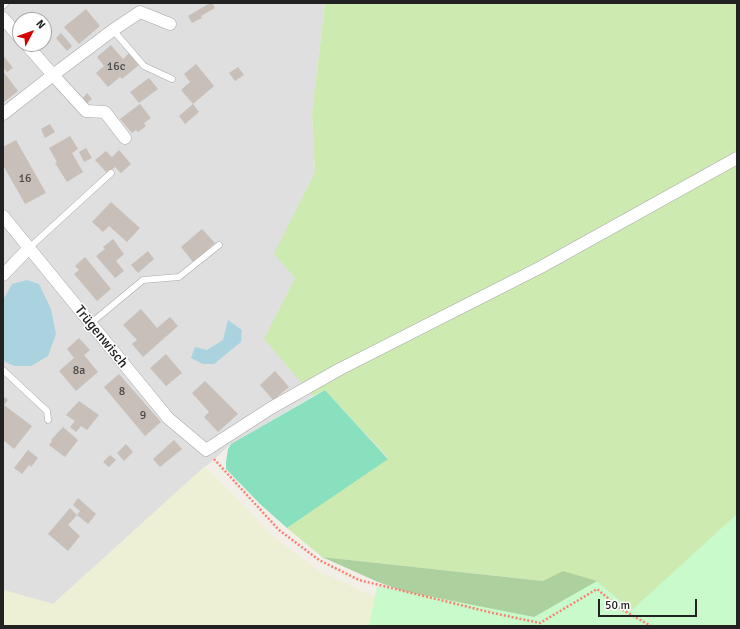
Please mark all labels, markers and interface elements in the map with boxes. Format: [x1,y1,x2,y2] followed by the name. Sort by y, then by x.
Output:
[12,12,52,52] north arrow
[33,17,48,32] text: N
[107,60,125,74] house number: 16c
[19,172,31,186] house number: 16
[71,302,131,372] street label: Trügenwisch
[73,364,85,378] house number: 8a
[119,385,125,399] house number: 8
[140,409,146,423] house number: 9
[600,591,699,617] scale bar
[605,598,630,613] text: 50 m

